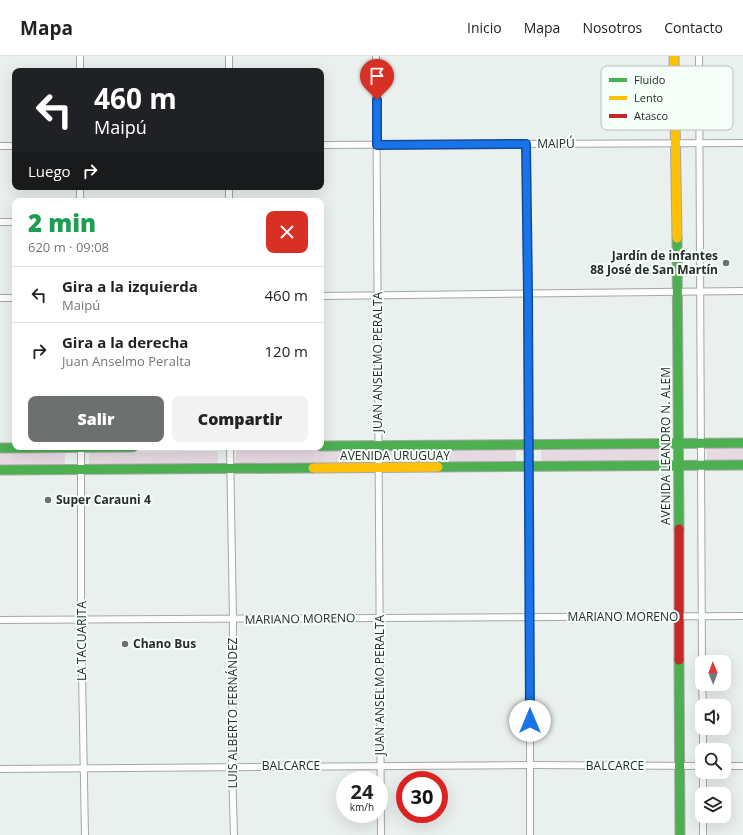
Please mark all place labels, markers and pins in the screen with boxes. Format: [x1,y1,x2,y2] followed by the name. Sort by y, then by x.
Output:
[360,59,394,100] pin
[590,247,718,278] place label: Jardín de infantes 88 José de San Martín
[721,258,731,268] marker: Jardín de infantes 88 José de San Martín
[56,491,151,508] place label: Super Carauni 4
[43,495,53,505] marker: Super Carauni 4
[133,635,196,652] place label: Chano Bus
[120,639,130,649] marker: Chano Bus

